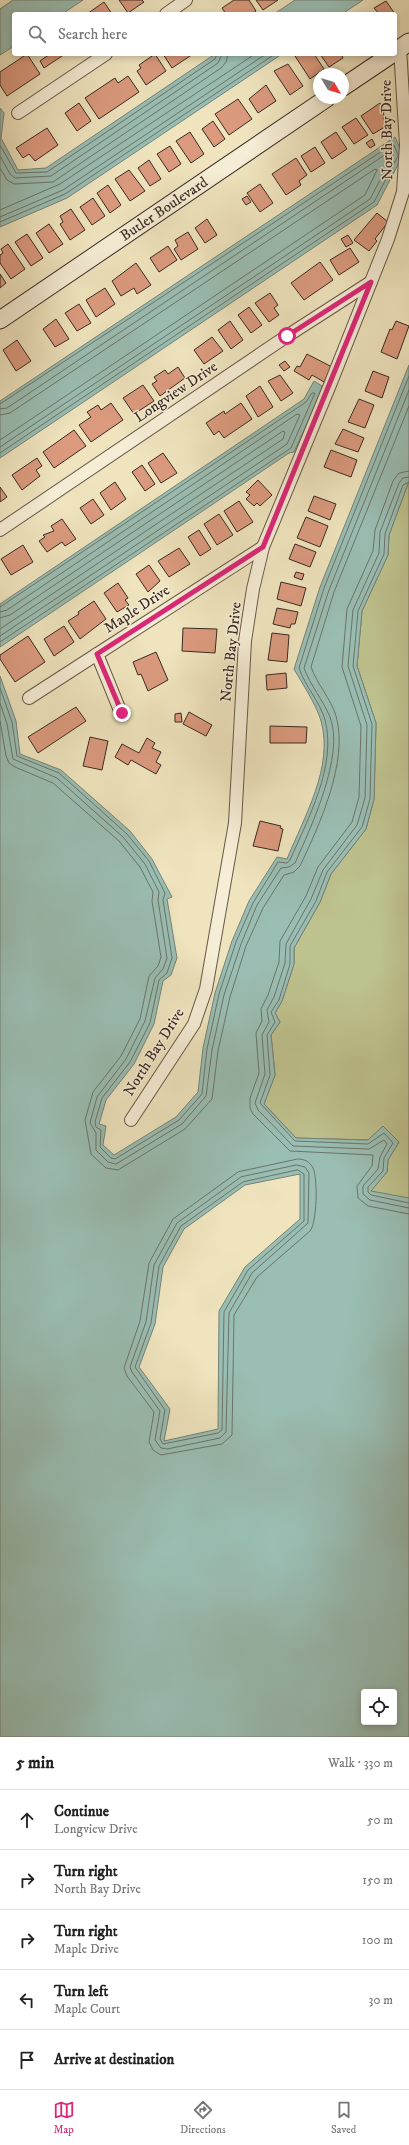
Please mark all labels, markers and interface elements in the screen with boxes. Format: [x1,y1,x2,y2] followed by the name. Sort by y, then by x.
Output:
[12,12,397,56] search box
[26,23,48,45] icon: search
[58,25,127,44] text: Search here
[313,68,349,104] north arrow
[377,80,397,180] street label: North Bay Drive
[117,172,212,245] street label: Butler Boulevard
[278,327,296,345] route start
[131,357,221,427] street label: Longview Drive
[100,581,174,637] street label: Maple Drive
[216,601,246,703] street label: North Bay Drive
[113,704,131,722] route end
[119,1004,189,1100] street label: North Bay Drive
[361,1689,397,1725] map controls
[361,1689,397,1725] button: locate
[16,1752,54,1774] text: 5 min
[328,1755,393,1771] text: Walk · 330 m
[54,1802,109,1821] text: Continue
[16,1809,38,1831] icon: ahead
[367,1812,393,1828] text: 50 m
[54,1821,138,1837] text: Longview Drive
[54,1862,117,1881] text: Turn right
[16,1869,38,1891] icon: right
[362,1872,393,1888] text: 150 m
[54,1881,141,1897] text: North Bay Drive
[54,1922,117,1941] text: Turn right
[16,1929,38,1951] icon: right
[362,1932,393,1948] text: 100 m
[54,1941,119,1957] text: Maple Drive
[54,1982,108,2001] text: Turn left
[16,1989,38,2011] icon: left
[369,1992,393,2008] text: 30 m
[54,2001,120,2017] text: Maple Court
[16,2049,38,2071] icon: arrive
[54,2050,174,2069] text: Arrive at destination
[53,2099,75,2137] tab: Map
[180,2099,226,2137] tab: Directions
[331,2099,356,2137] tab: Saved

